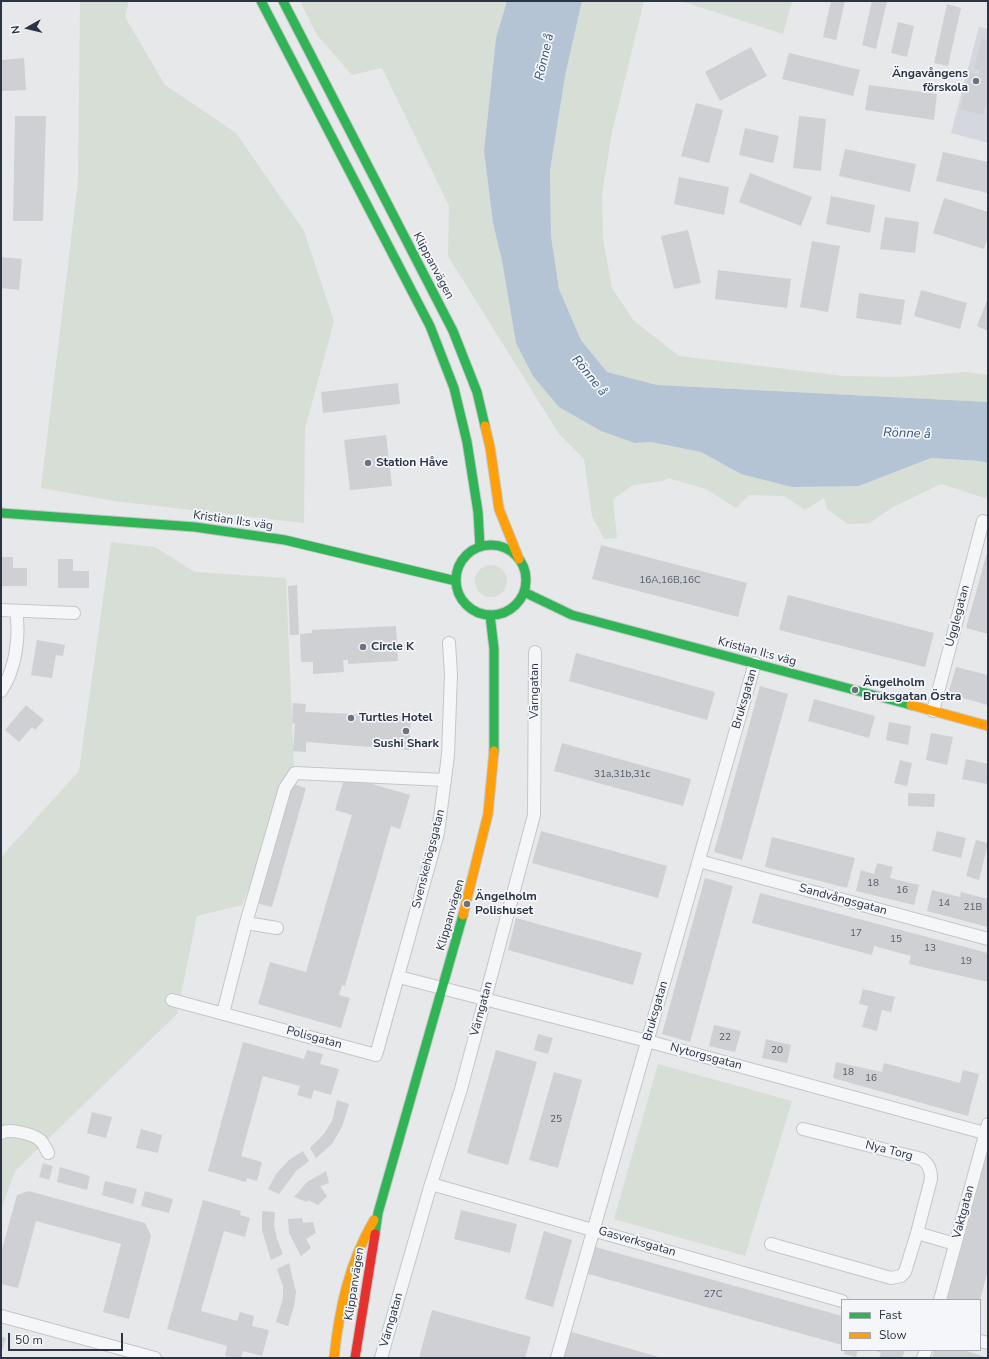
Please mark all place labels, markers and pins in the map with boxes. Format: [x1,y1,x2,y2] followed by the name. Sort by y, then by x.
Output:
[892,67,968,95] place label: Ängavångens förskola
[971,76,981,86] marker: Ängavångens förskola
[376,456,448,470] place label: Station Håve
[363,458,373,468] marker: Station Håve
[371,640,414,654] place label: Circle K
[358,642,368,652] marker: Circle K
[863,676,961,704] place label: Ängelholm Bruksgatan Östra
[850,685,860,695] marker: Ängelholm Bruksgatan Östra
[359,711,433,725] place label: Turtles Hotel
[346,713,356,723] marker: Turtles Hotel
[401,726,411,736] marker: Sushi Shark
[373,737,439,751] place label: Sushi Shark
[475,890,537,918] place label: Ängelholm Polishuset
[462,899,472,909] marker: Ängelholm Polishuset

